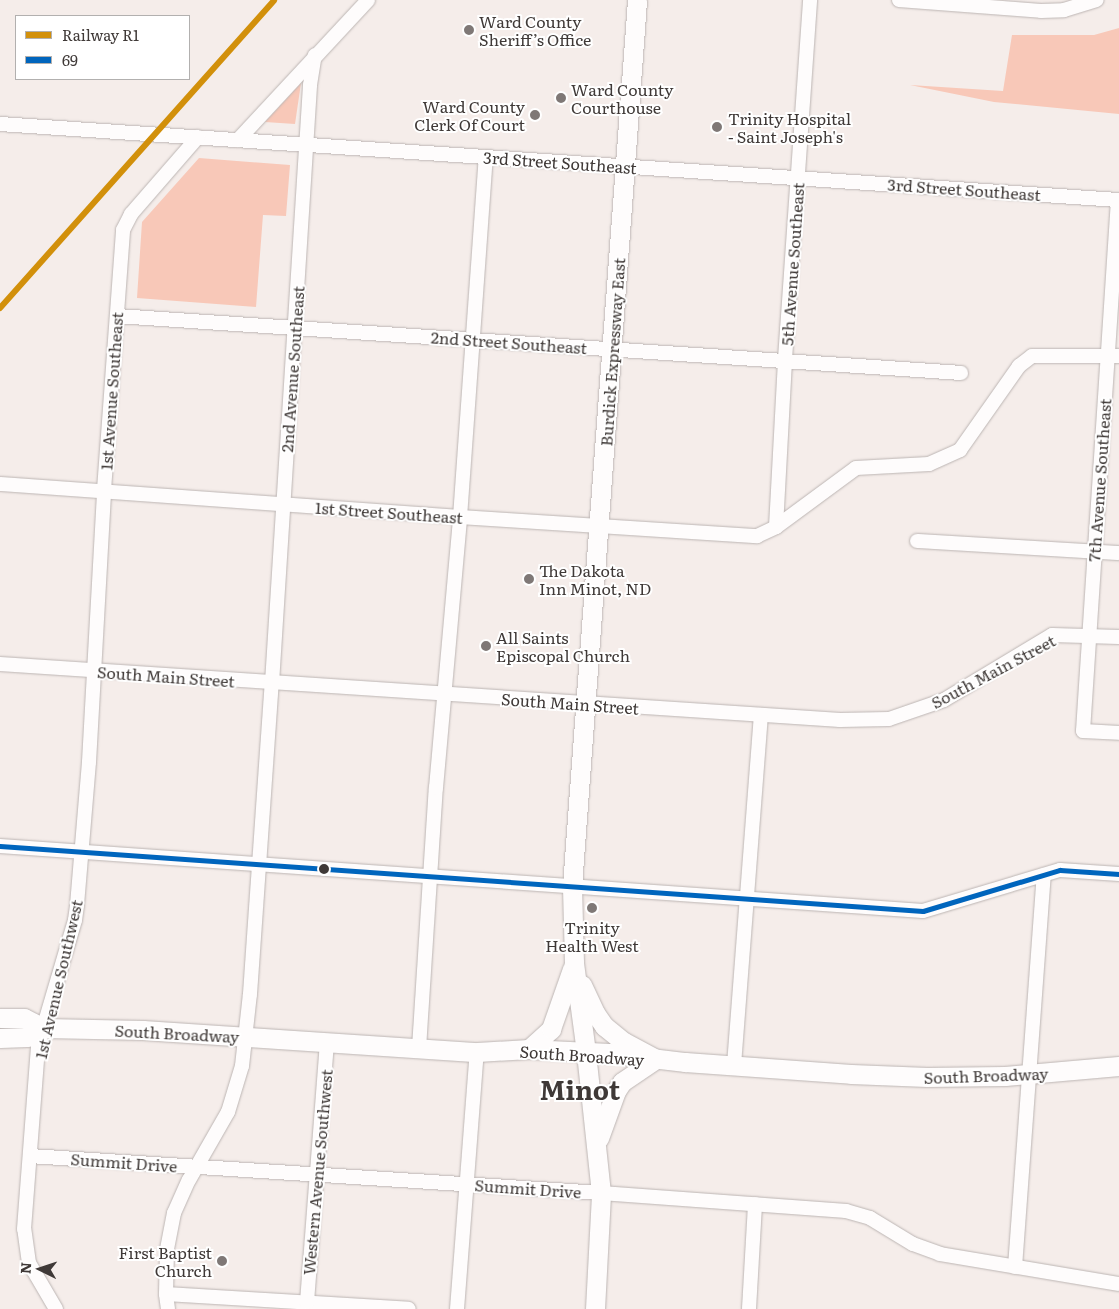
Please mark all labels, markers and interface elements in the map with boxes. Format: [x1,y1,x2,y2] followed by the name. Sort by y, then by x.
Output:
[479,11,591,49] place label: Ward County Sheriff’s Office
[15,15,190,80] legend
[62,23,139,46] text: Railway R1
[463,24,475,36] marker: Ward County Sheriff’s Office
[62,48,78,71] text: 69
[571,79,673,117] place label: Ward County Courthouse
[555,92,567,104] marker: Ward County Courthouse
[414,96,525,134] place label: Ward County Clerk Of Court
[728,108,851,146] place label: Trinity Hospital - Saint Joseph's
[529,109,541,121] marker: Ward County Clerk Of Court
[710,120,724,134] marker: Trinity Hospital - Saint Joseph's
[483,147,637,177] street label: 3rd Street Southeast
[887,174,1041,204] street label: 3rd Street Southeast
[777,182,807,346] street label: 5th Avenue Southeast
[596,257,628,447] street label: Burdick Expressway East
[277,285,307,453] street label: 2nd Avenue Southeast
[96,311,126,471] street label: 1st Avenue Southeast
[430,327,588,357] street label: 2nd Street Southeast
[1084,398,1114,562] street label: 7th Avenue Southeast
[314,497,464,527] street label: 1st Street Southeast
[539,560,651,598] place label: The Dakota Inn Minot, ND
[523,573,535,585] marker: The Dakota Inn Minot, ND
[496,627,630,665] place label: All Saints Episcopal Church
[928,630,1058,712] street label: South Main Street
[480,640,492,652] marker: All Saints Episcopal Church
[96,662,236,690] street label: South Main Street
[500,689,640,717] street label: South Main Street
[319,864,329,874] unlabelled marker
[30,898,86,1060] street label: 1st Avenue Southwest
[585,901,599,915] marker: Trinity Health West
[545,917,639,955] place label: Trinity Health West
[114,1020,240,1046] street label: South Broadway
[519,1041,645,1069] street label: South Broadway
[923,1063,1049,1087] street label: South Broadway
[298,1068,336,1276] street label: Western Avenue Southwest
[540,1073,620,1105] district label: Minot
[70,1149,178,1175] street label: Summit Drive
[474,1175,582,1201] street label: Summit Drive
[119,1242,212,1280] place label: First Baptist Church
[15,1244,65,1294] north arrow
[216,1255,228,1267] marker: First Baptist Church
[15,1261,35,1275] text: N

